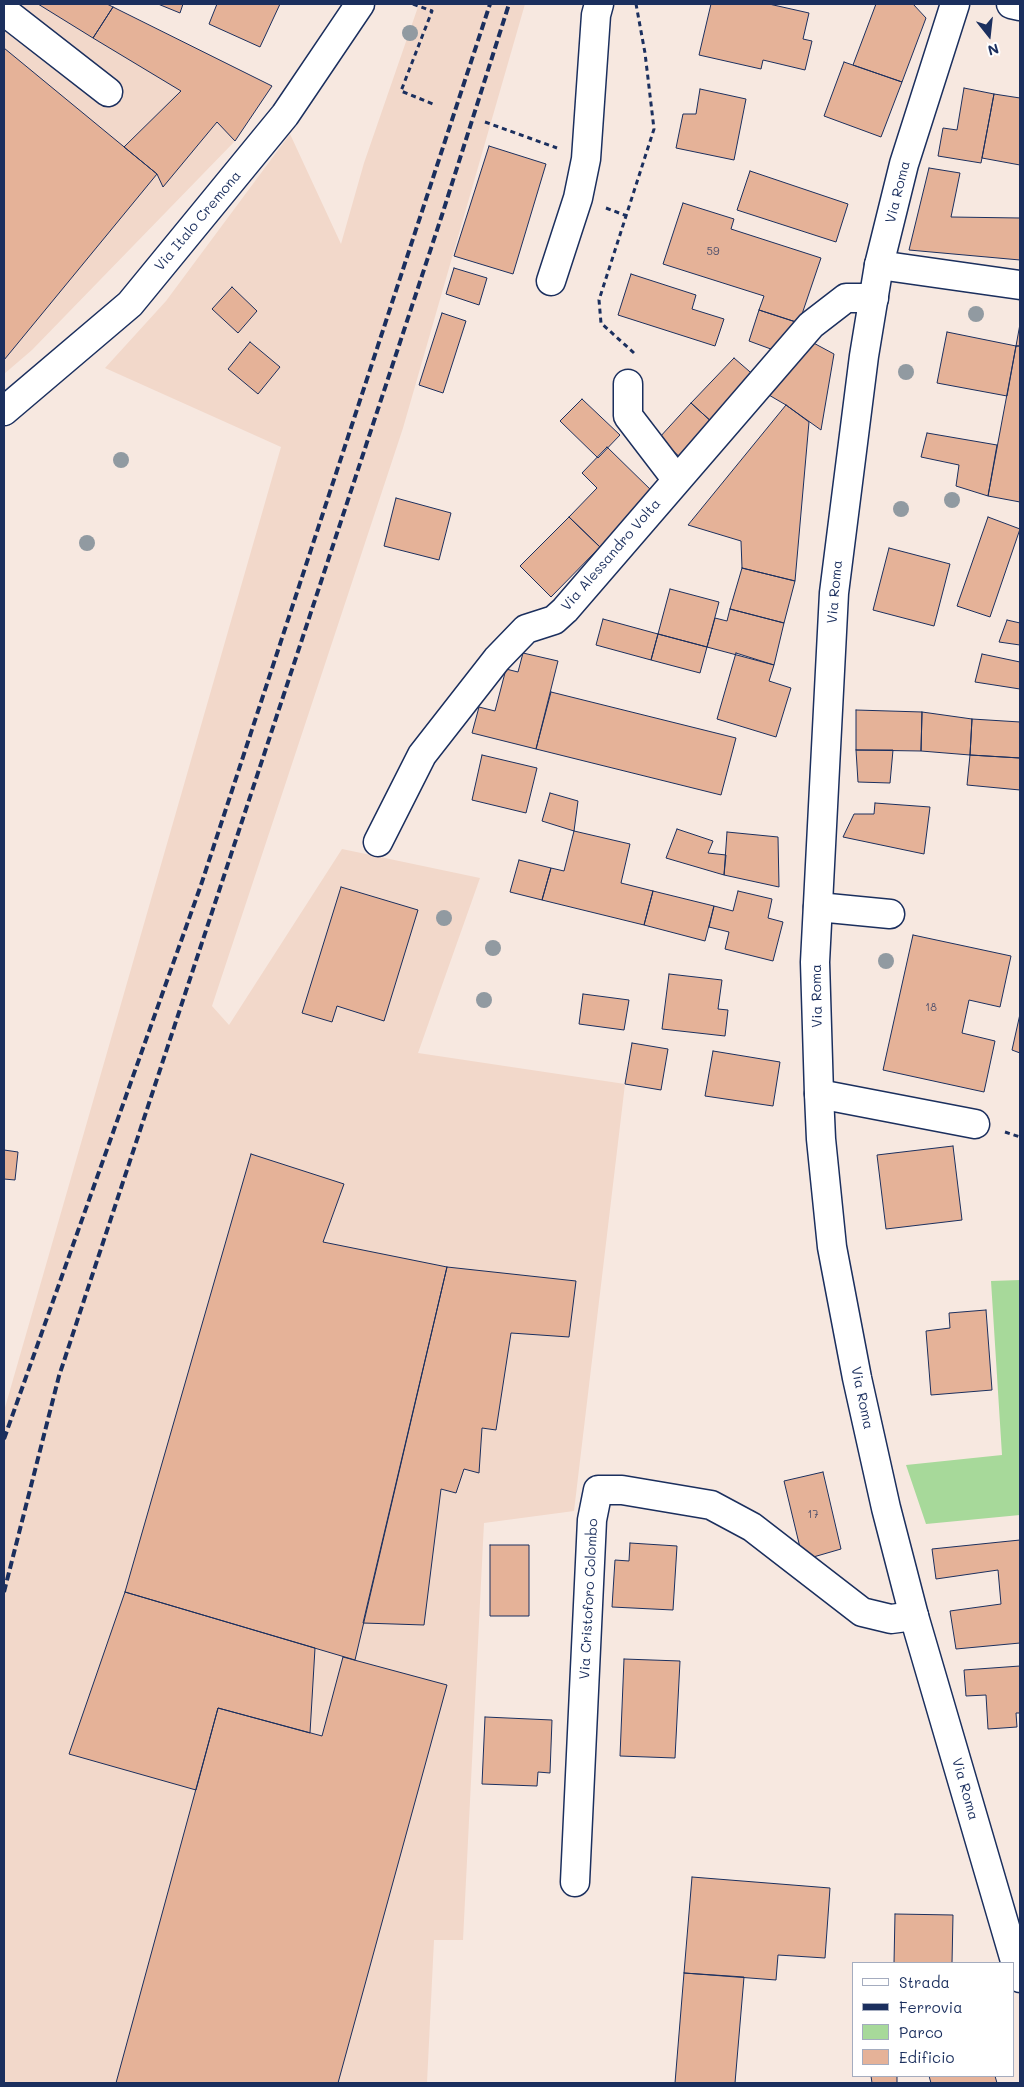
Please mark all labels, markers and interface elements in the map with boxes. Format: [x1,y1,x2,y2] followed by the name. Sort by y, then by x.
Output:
[964,10,1014,60] north arrow
[986,39,1001,60] text: N
[882,159,914,225] street label: Via Roma
[151,168,245,274] street label: Via Italo Cremona
[707,245,719,259] house number: 59
[558,496,664,614] street label: Via Alessandro Volta
[824,560,846,624] street label: Via Roma
[808,964,826,1028] street label: Via Roma
[925,1001,937,1015] house number: 18
[847,1365,877,1431] street label: Via Roma
[807,1508,819,1522] house number: 17
[576,1518,602,1680] street label: Via Cristoforo Colombo
[948,1756,982,1822] street label: Via Roma
[852,1962,1014,2077] legend
[899,1972,950,1992] text: Strada
[899,1997,963,2017] text: Ferrovia
[899,2022,943,2042] text: Parco
[899,2047,954,2067] text: Edificio

